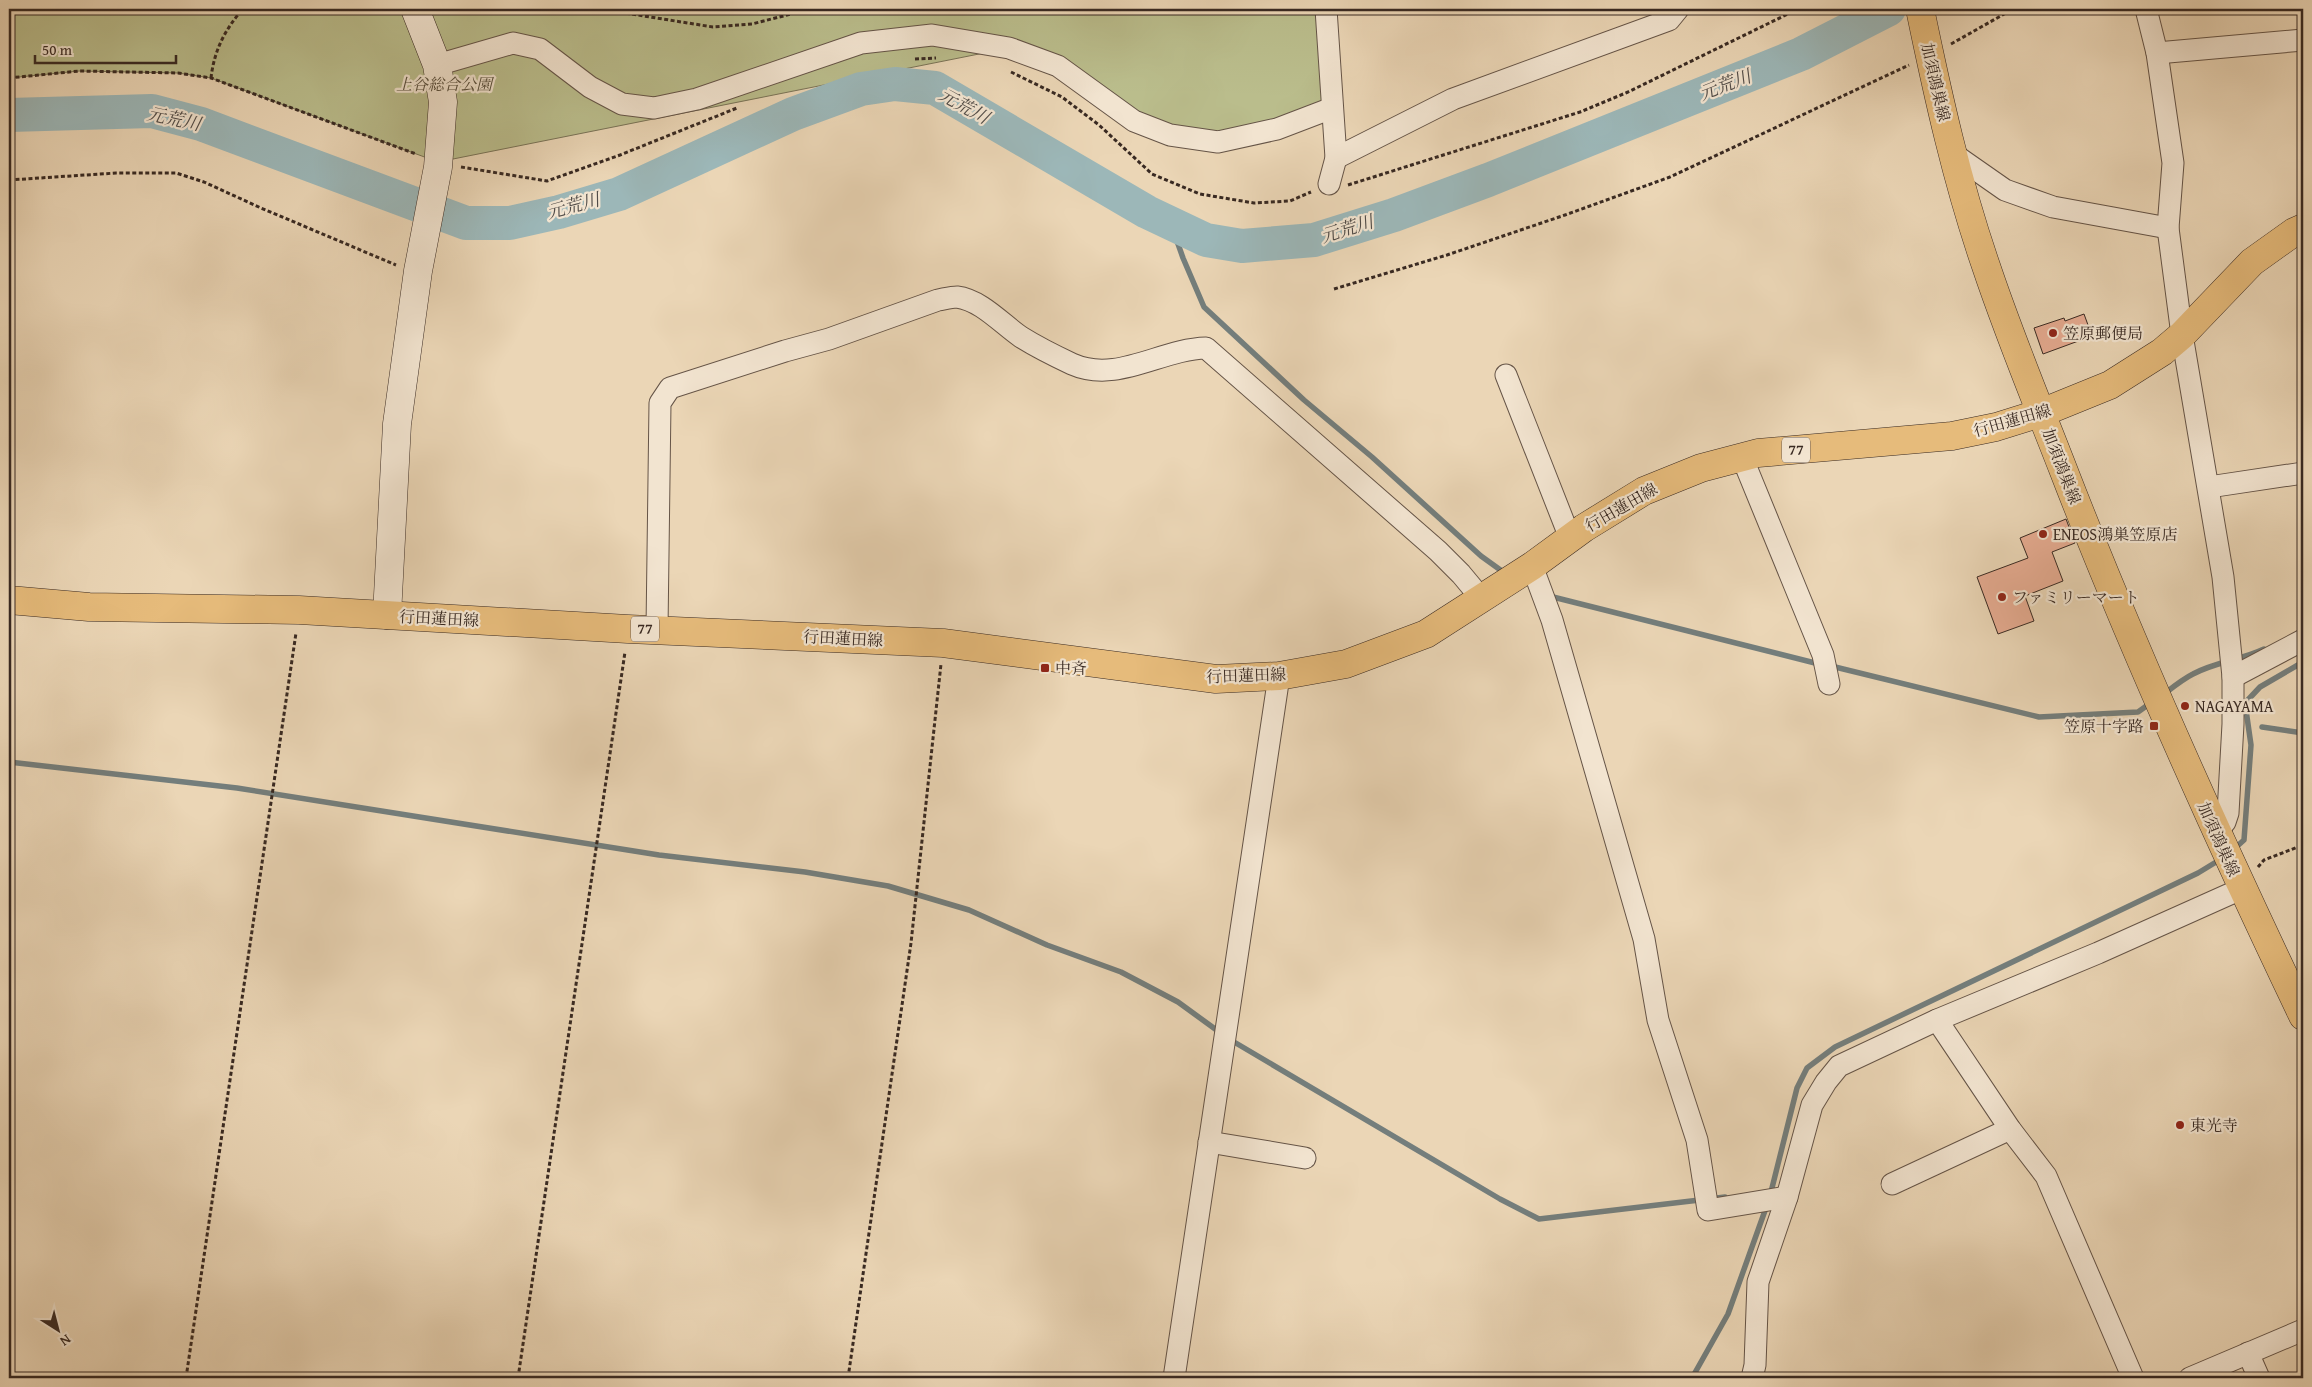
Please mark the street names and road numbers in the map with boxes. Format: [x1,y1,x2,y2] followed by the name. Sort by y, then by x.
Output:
[1915,40,1957,124] street label: 加須鴻巣線
[1970,397,2054,443] street label: 行田蓮田線
[2036,424,2088,508] street label: 加須鴻巣線
[1782,438,1810,462] road number: 77
[1580,477,1662,537] street label: 行田蓮田線
[398,604,480,632] street label: 行田蓮田線
[631,616,659,642] road number: 77
[802,624,884,652] street label: 行田蓮田線
[1206,662,1286,688] street label: 行田蓮田線
[2192,798,2246,880] street label: 加須鴻巣線

